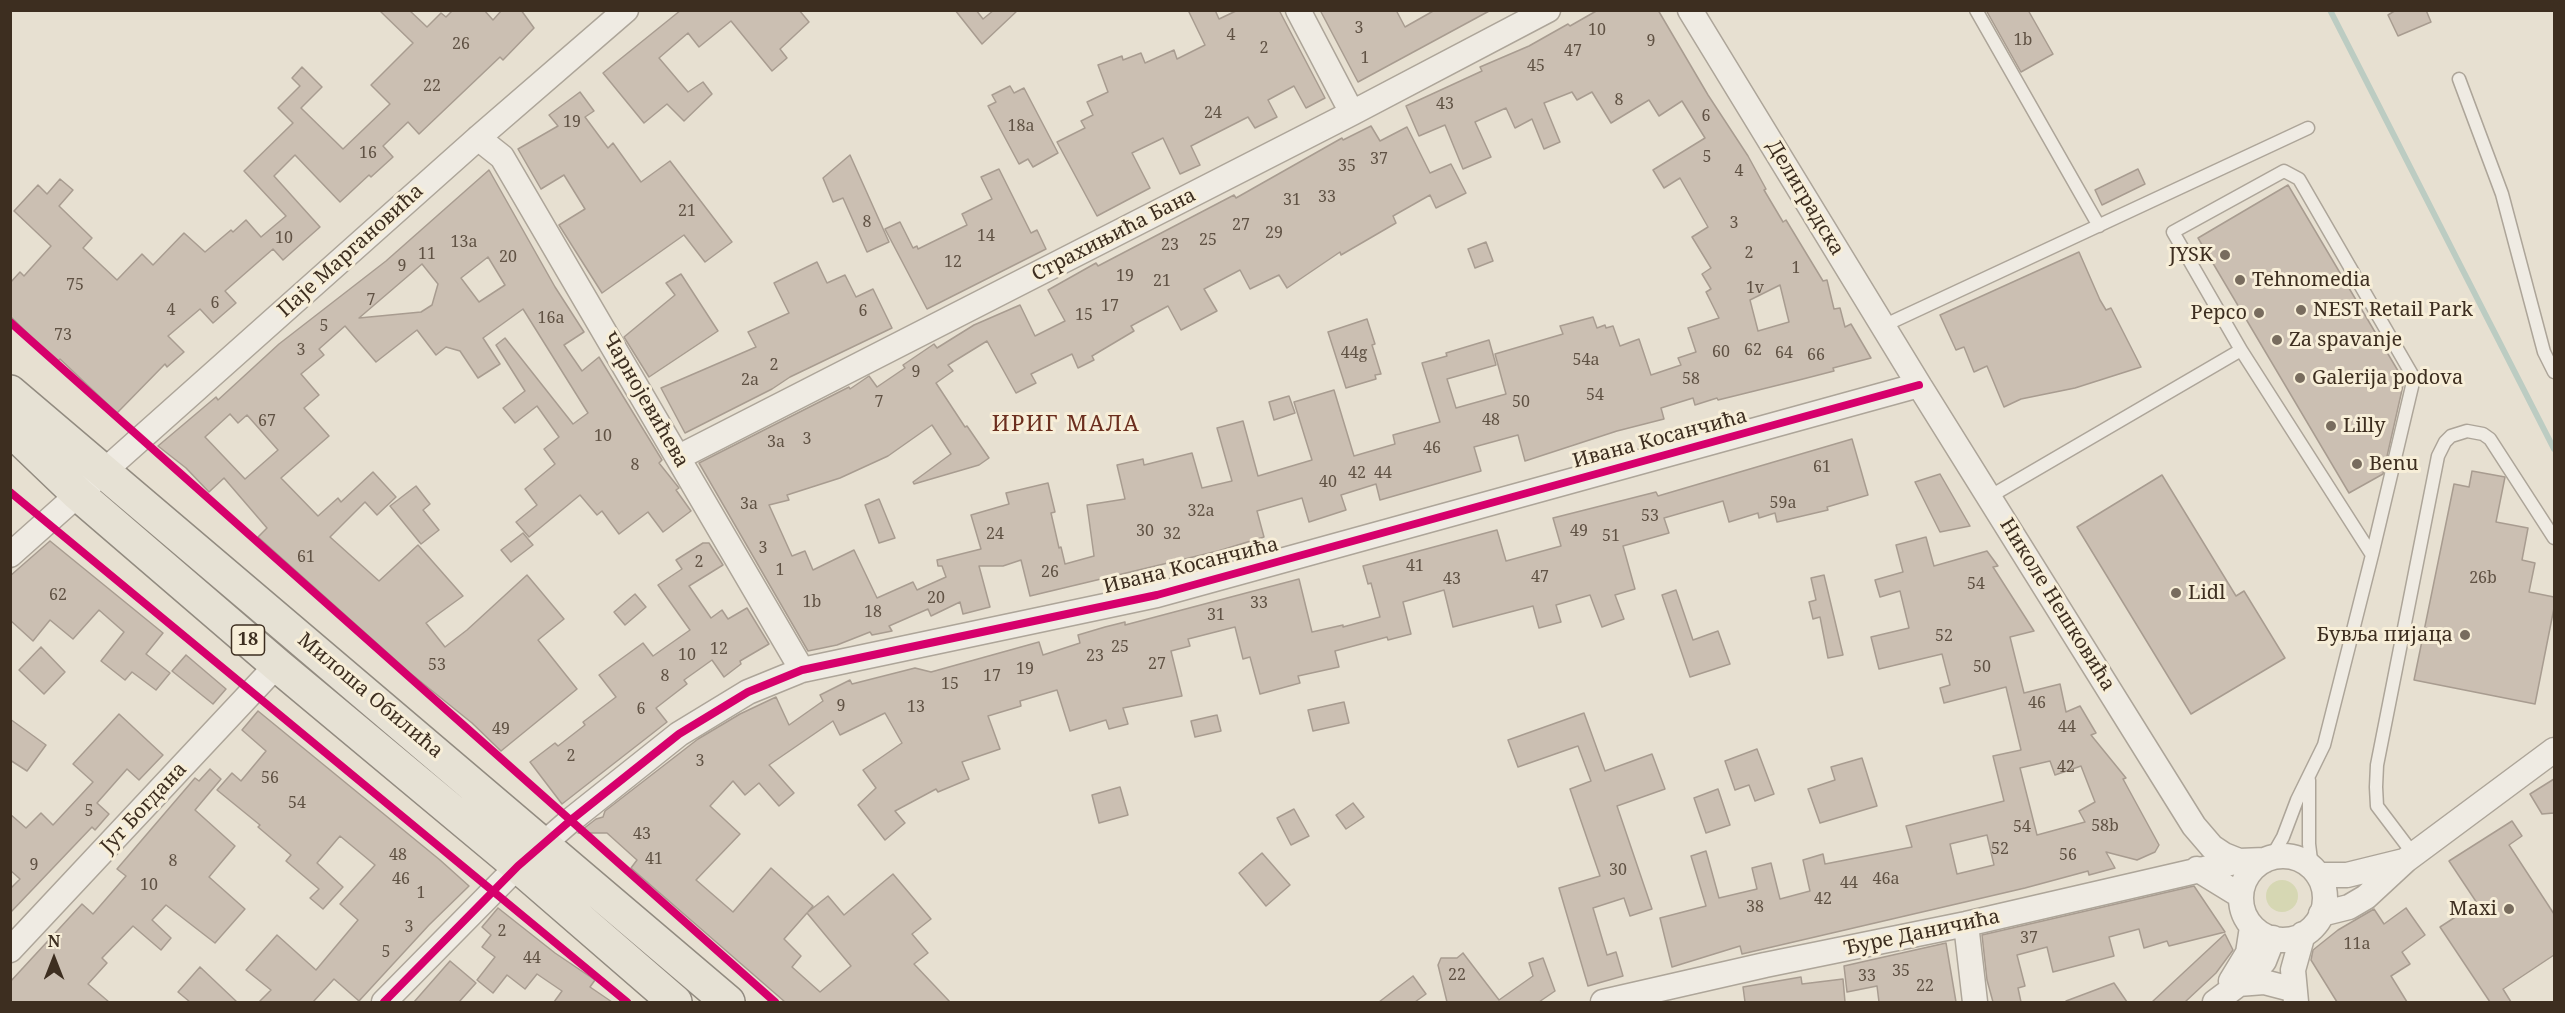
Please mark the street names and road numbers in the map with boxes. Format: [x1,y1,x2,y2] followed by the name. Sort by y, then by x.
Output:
[1761,136,1849,260] street label: Делиградска
[273,179,429,323] street label: Паје Маргановића
[1028,183,1200,287] street label: Страхињића Бана
[597,328,693,472] street label: Чарнојевићева
[1570,404,1750,474] street label: Ивана Косанчића
[1994,514,2120,696] street label: Николе Нешковића
[1101,533,1281,599] street label: Ивана Косанчића
[232,625,264,655] road number: 18
[293,628,447,764] street label: Милоша Обилића
[96,758,192,858] street label: Југ Богдана
[1842,905,2002,961] street label: Ђуре Даничића

